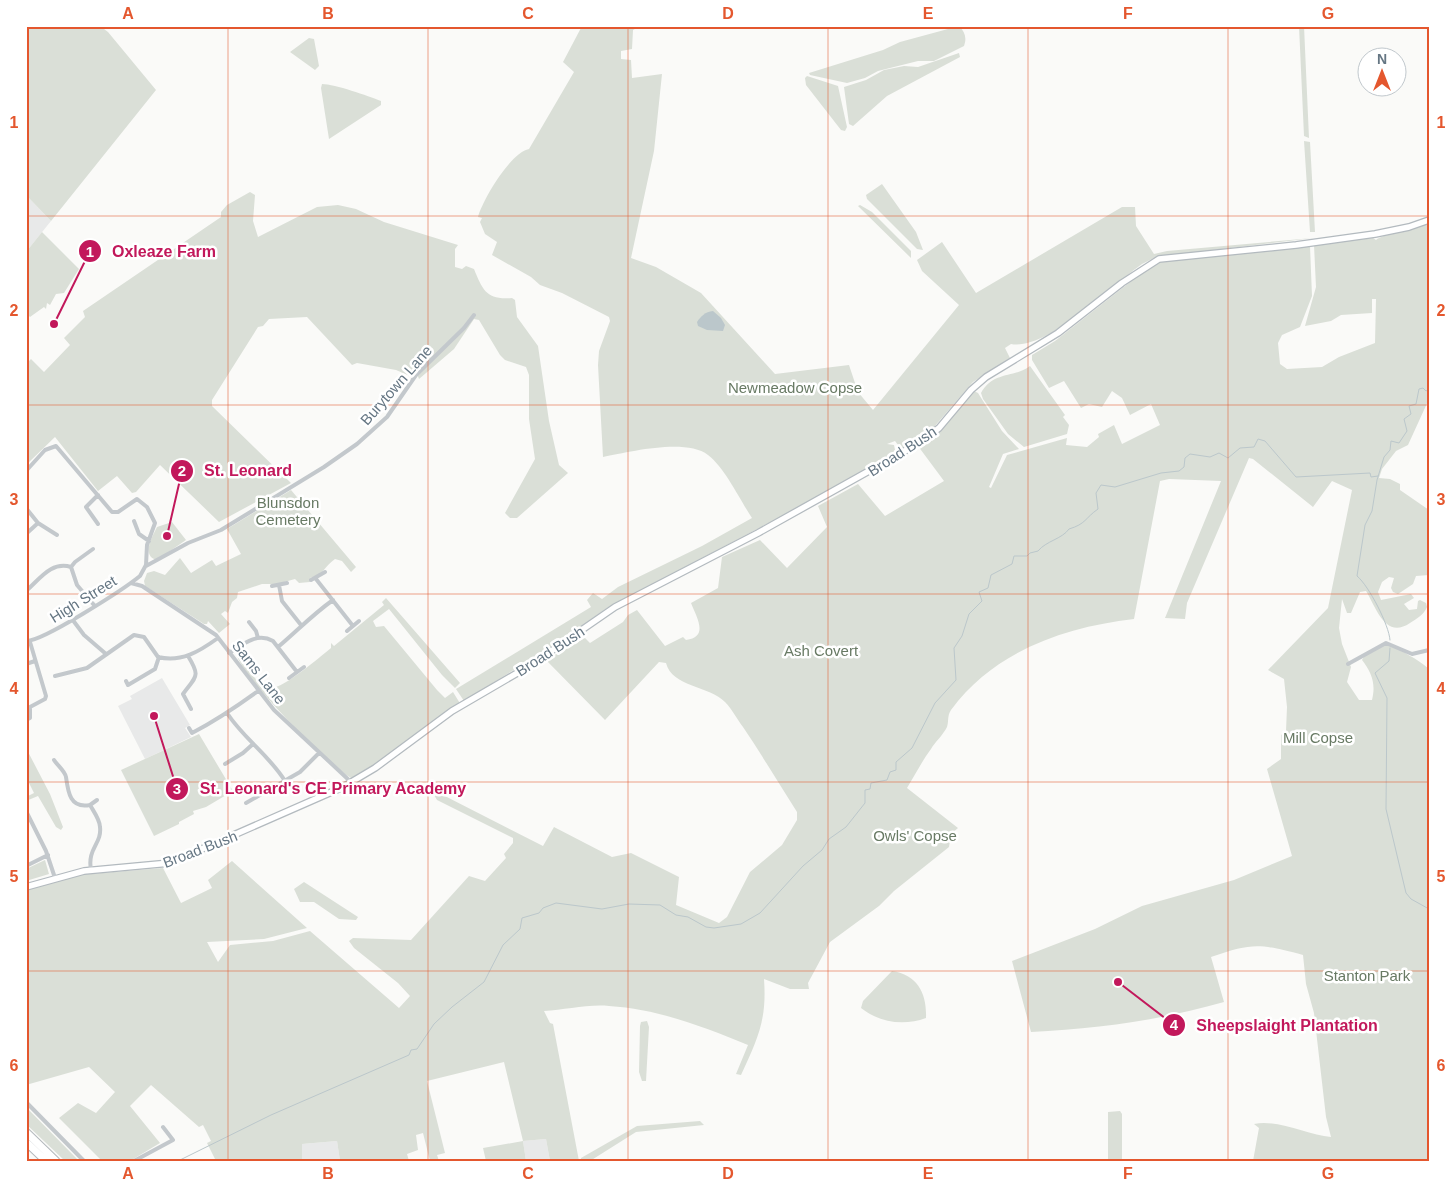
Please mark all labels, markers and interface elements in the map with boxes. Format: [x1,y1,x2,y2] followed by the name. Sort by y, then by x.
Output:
[122,5,134,22] text: A
[322,5,334,22] text: B
[522,5,534,22] text: C
[722,5,734,22] text: D
[923,5,934,22] text: E
[1123,5,1133,22] text: F
[1322,5,1334,22] text: G
[1358,48,1408,98] north arrow
[1377,51,1387,67] text: N
[10,114,19,131] text: 1
[1437,114,1446,131] text: 1
[77,236,226,267] callout: Oxleaze Farm
[86,243,94,260] text: 1
[112,243,216,260] text: Oxleaze Farm
[10,302,19,319] text: 2
[1437,302,1446,319] text: 2
[357,342,435,428] street label: Burytown Lane
[728,379,862,396] park label: Newmeadow Copse
[864,423,940,479] street label: Broad Bush
[169,455,302,486] callout: St. Leonard
[178,462,186,479] text: 2
[204,462,292,479] text: St. Leonard
[10,491,19,508] text: 3
[1437,491,1446,508] text: 3
[255,494,321,528] park label: Blunsdon Cemetery
[47,571,120,626] street label: High Street
[512,623,588,679] street label: Broad Bush
[229,637,289,707] street label: Sams Lane
[784,642,859,659] park label: Ash Covert
[10,680,19,697] text: 4
[1437,680,1446,697] text: 4
[1283,729,1353,746] park label: Mill Copse
[164,773,476,804] callout: St. Leonard's CE Primary Academy
[173,780,181,797] text: 3
[200,780,466,797] text: St. Leonard's CE Primary Academy
[160,827,240,871] street label: Broad Bush
[873,827,957,844] park label: Owls' Copse
[10,868,19,885] text: 5
[1437,868,1446,885] text: 5
[1324,967,1411,984] park label: Stanton Park
[1161,1009,1388,1040] callout: Sheepslaight Plantation
[1170,1016,1179,1033] text: 4
[1196,1017,1378,1034] text: Sheepslaight Plantation
[10,1057,19,1074] text: 6
[1437,1057,1446,1074] text: 6
[122,1165,134,1182] text: A
[322,1165,334,1182] text: B
[522,1165,534,1182] text: C
[722,1165,734,1182] text: D
[923,1165,934,1182] text: E
[1123,1165,1133,1182] text: F
[1322,1165,1334,1182] text: G

